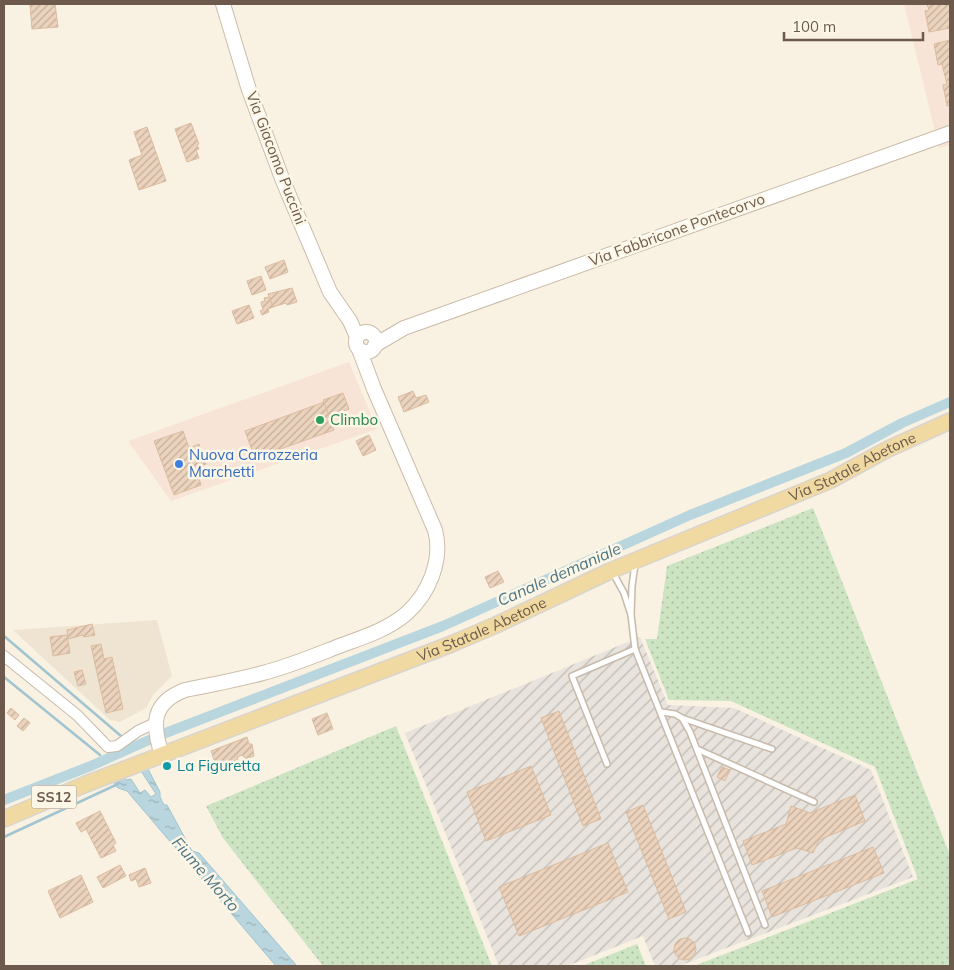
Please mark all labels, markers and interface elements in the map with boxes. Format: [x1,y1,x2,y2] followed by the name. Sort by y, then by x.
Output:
[784,10,923,42] scale bar
[792,17,836,36] text: 100 m
[242,89,311,227] street label: Via Giacomo Puccini
[586,189,768,270] street label: Via Fabbricone Pontecorvo
[330,410,378,429] place label: Climbo
[314,414,326,426] marker: Climbo
[786,428,919,505] street label: Via Statale Abetone
[189,445,318,481] place label: Nuova Carrozzeria Marchetti
[173,458,185,470] marker: Nuova Carrozzeria Marchetti
[494,538,624,610] water label: Canale demaniale
[414,592,549,665] street label: Via Statale Abetone
[177,756,261,775] place label: La Figuretta
[161,760,173,772] marker: La Figuretta
[32,786,76,809] road number: SS12
[168,832,244,916] water label: Fiume Morto

